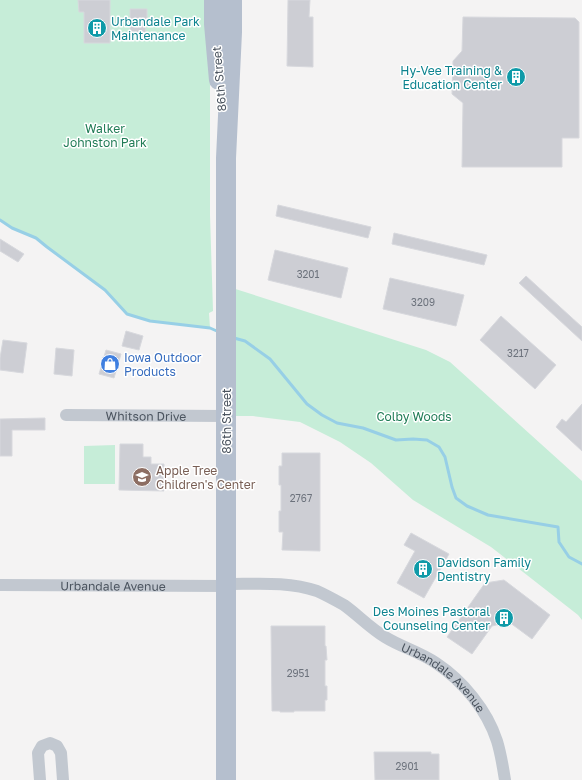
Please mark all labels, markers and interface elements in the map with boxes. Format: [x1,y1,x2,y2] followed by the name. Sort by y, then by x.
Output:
[111,14,200,43] place label: Urbandale Park Maintenance
[86,17,108,39] building icon: Urbandale Park Maintenance
[209,46,229,112] street label: 86th Street
[400,63,502,92] place label: Hy-Vee Training & Education Center
[505,66,527,88] building icon: Hy-Vee Training & Education Center
[63,121,147,150] park label: Walker Johnston Park
[297,268,319,280] house number: 3201
[411,296,435,308] house number: 3209
[507,347,529,359] house number: 3217
[124,350,202,379] place label: Iowa Outdoor Products
[99,353,121,375] shop icon: Iowa Outdoor Products
[219,388,234,454] street label: 86th Street
[106,408,186,423] street label: Whitson Drive
[376,409,452,424] park label: Colby Woods
[156,463,256,492] place label: Apple Tree Children's Center
[131,466,153,488] school or university icon: Apple Tree Children's Center
[290,492,312,504] house number: 2767
[437,555,531,584] place label: Davidson Family Dentistry
[412,558,434,580] building icon: Davidson Family Dentistry
[60,578,166,593] street label: Urbandale Avenue
[373,604,490,633] place label: Des Moines Pastoral Counseling Center
[493,607,515,629] building icon: Des Moines Pastoral Counseling Center
[399,639,489,715] street label: Urbandale Avenue
[287,667,309,679] house number: 2951
[396,760,419,772] house number: 2901

